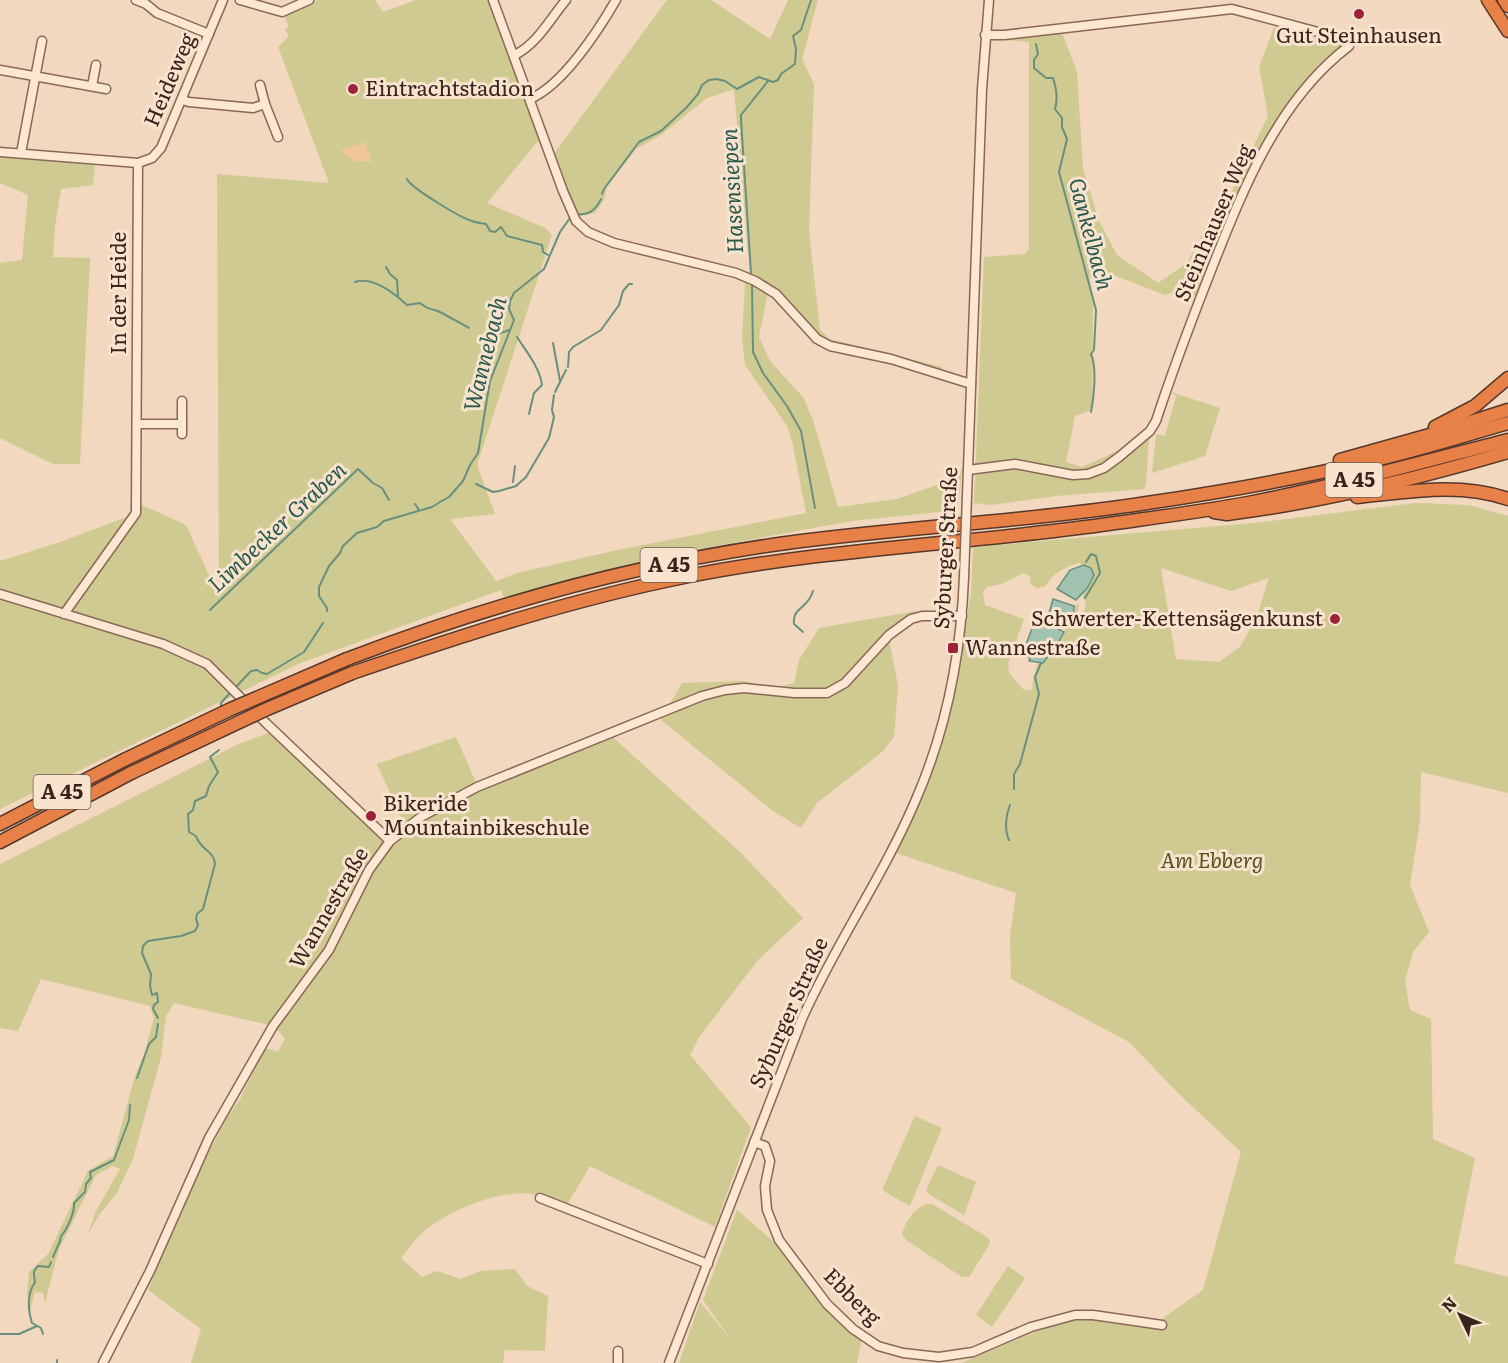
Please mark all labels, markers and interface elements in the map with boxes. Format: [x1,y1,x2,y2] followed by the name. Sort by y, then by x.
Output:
[1352,7,1366,21] marker: Gut Steinhausen
[1276,18,1442,49] place label: Gut Steinhausen
[134,27,201,131] street label: Heideweg
[365,71,534,102] place label: Eintrachtstadion
[346,82,360,96] marker: Eintrachtstadion
[711,128,750,255] water label: Hasensiepen
[1165,138,1259,306] street label: Steinhauser Weg
[1062,174,1123,294] water label: Gankelbach
[101,231,132,355] street label: In der Heide
[453,293,514,414] water label: Wannebach
[199,453,353,599] water label: Limbecker Graben
[1326,463,1382,497] road number: A 45
[924,466,963,630] street label: Syburger Straße
[640,548,698,582] road number: A 45
[1031,601,1324,632] place label: Schwerter-Kettensägenkunst
[1328,612,1342,626] marker: Schwerter-Kettensägenkunst
[965,630,1101,661] place label: Wannestraße
[946,641,960,655] marker: Wannestraße
[34,775,90,809] road number: A 45
[383,786,590,841] place label: Bikeride Mountainbikeschule
[364,809,378,823] marker: Bikeride Mountainbikeschule
[280,840,374,973] street label: Wannestraße
[1161,843,1263,874] park label: Am Ebberg
[739,931,834,1093] street label: Syburger Straße
[818,1259,890,1331] street label: Ebberg
[1430,1285,1490,1345] north arrow
[1435,1291,1462,1317] text: N

